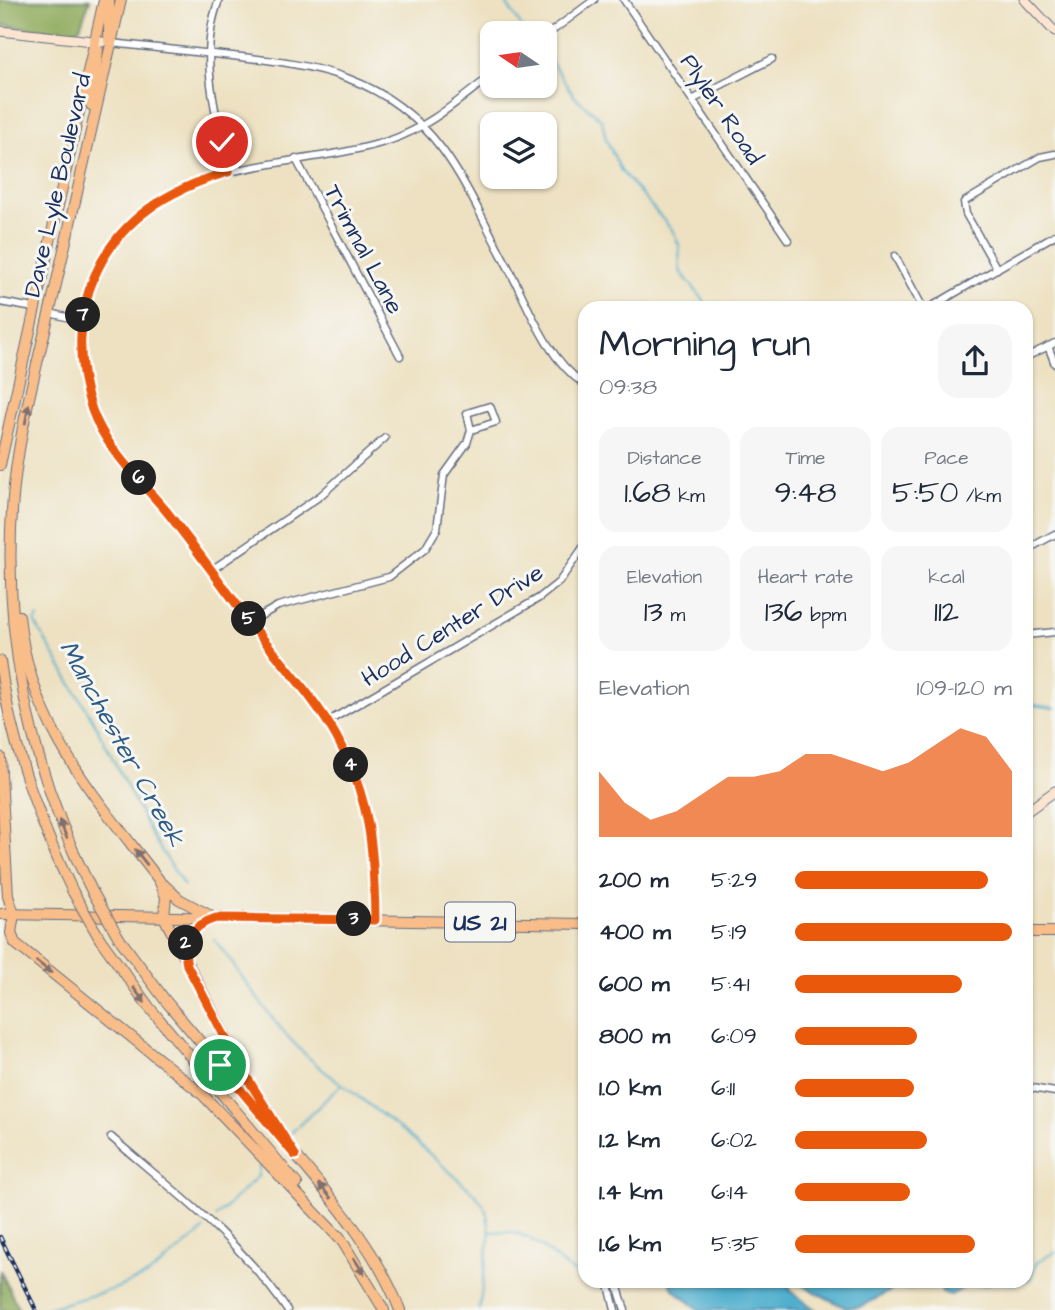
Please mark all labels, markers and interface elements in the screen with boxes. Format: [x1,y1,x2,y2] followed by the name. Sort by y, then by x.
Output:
[480,21,556,98] north arrow
[480,21,557,189] map controls
[671,47,771,172] street label: Plyler Road
[16,70,101,301] street label: Dave Lyle Boulevard
[192,112,252,172] pin
[480,112,557,189] button: layers
[203,123,241,161] icon: check
[315,179,411,320] street label: Trimnal Lane
[66,298,100,332] pin: 7
[77,301,88,328] text: 7
[599,319,811,371] text: Morning run
[938,324,1012,398] button: share
[599,371,657,403] text: 09:38
[22,403,33,425] one-way arrow
[628,445,701,472] text: Distance
[786,445,825,472] text: Time
[924,445,969,472] text: Pace
[122,461,156,496] pin: 6
[133,464,144,491] text: 6
[624,472,671,514] text: 1.68
[775,472,836,514] text: 9:48
[892,472,958,514] text: 5:50
[671,483,705,510] text: km
[958,483,1001,510] text: /km
[355,556,550,696] street label: Hood Center Drive
[627,564,702,591] text: Elevation
[758,564,853,591] text: Heart rate
[928,564,965,591] text: kcal
[644,591,663,633] text: 13
[765,591,803,633] text: 136
[934,591,959,633] text: 112
[232,602,266,636] pin: 5
[663,602,685,629] text: m
[803,602,846,629] text: bpm
[242,605,255,632] text: 5
[51,634,194,854] water label: Manchester Creek
[599,672,690,704] text: Elevation
[917,672,1012,704] text: 109–120 m
[334,748,368,782] pin: 4
[344,751,357,778] text: 4
[57,819,69,839] one-way arrow
[134,848,149,866] one-way arrow
[599,864,668,896] text: 200 m
[711,864,757,896] text: 5:29
[336,902,372,936] pin: 3
[445,903,515,942] road number: US 21
[349,905,358,932] text: 3
[599,916,671,948] text: 400 m
[711,916,747,948] text: 5:19
[168,926,204,960] pin: 2
[180,929,191,956] text: 2
[34,960,52,975] one-way arrow
[599,968,670,1000] text: 600 m
[711,968,750,1000] text: 5:41
[132,985,147,1003] one-way arrow
[599,1020,670,1052] text: 800 m
[711,1020,757,1052] text: 6:09
[190,1035,250,1095] pin
[201,1046,239,1084] icon: arrive
[599,1072,661,1104] text: 1.0 km
[711,1072,735,1104] text: 6:11
[599,1124,660,1156] text: 1.2 km
[711,1124,757,1156] text: 6:02
[599,1176,662,1208] text: 1.4 km
[711,1176,748,1208] text: 6:14
[318,1182,333,1199] one-way arrow
[599,1228,661,1260] text: 1.6 km
[711,1228,759,1260] text: 5:35
[353,1257,366,1276] one-way arrow

